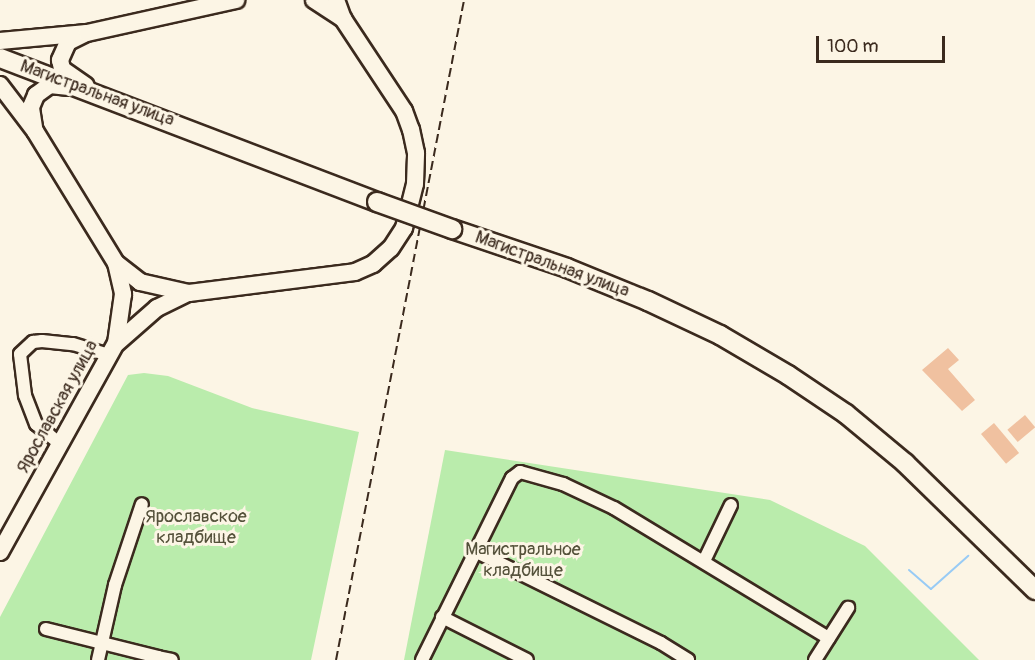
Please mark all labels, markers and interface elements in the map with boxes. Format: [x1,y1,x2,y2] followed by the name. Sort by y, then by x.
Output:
[819,24,948,62] scale bar
[827,35,879,58] text: 100 m
[17,56,177,132] street label: Магистральная улица
[472,227,632,303] street label: Магистральная улица
[13,337,103,477] street label: Ярославская улица
[145,507,247,550] park label: Ярославское кладбище
[465,540,581,582] park label: Магистральное кладбище

